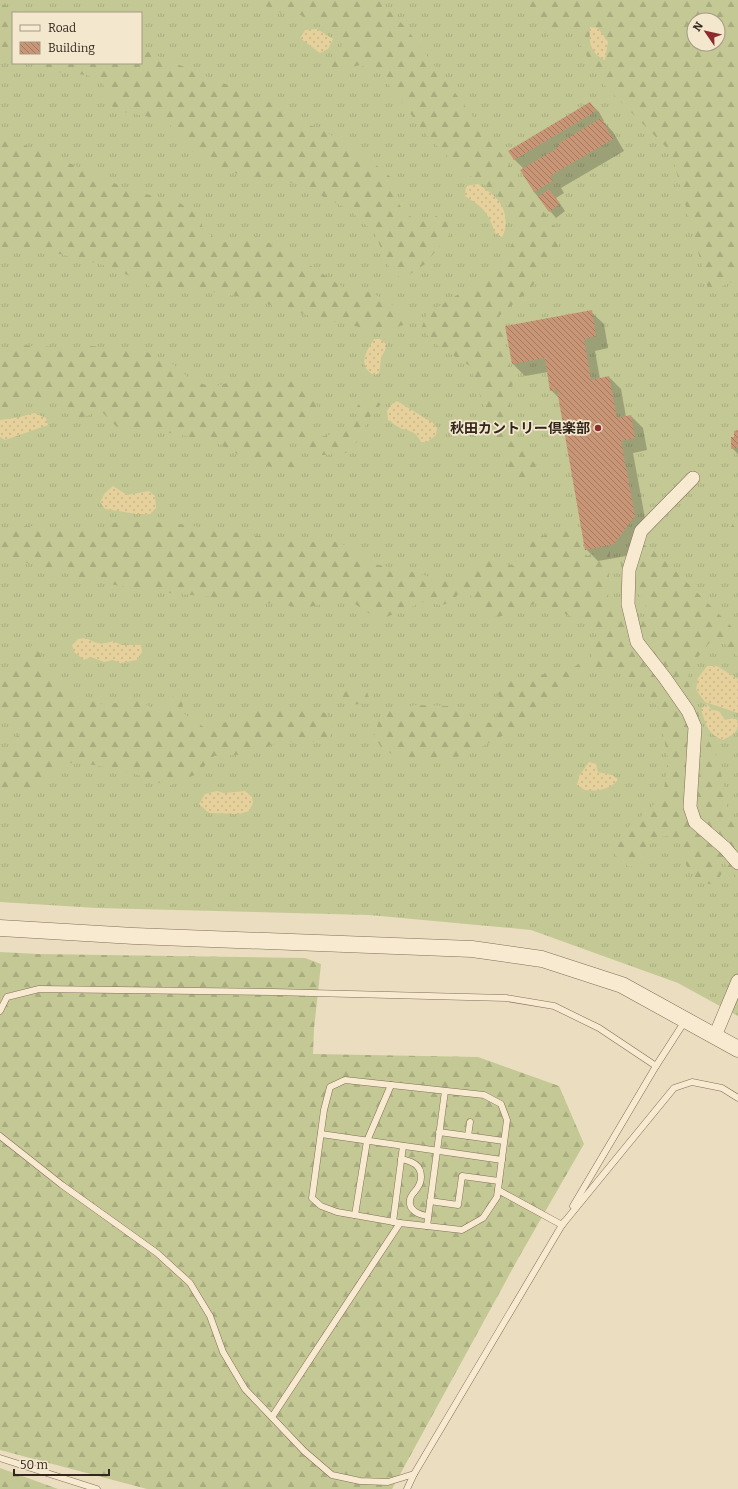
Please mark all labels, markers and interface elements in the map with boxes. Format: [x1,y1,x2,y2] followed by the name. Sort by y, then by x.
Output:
[12,12,142,64] legend
[686,12,726,52] north arrow
[690,19,706,34] text: N
[48,21,76,35] text: Road
[48,41,95,55] text: Building
[450,420,590,437] place label: 秋田カントリー倶楽部
[593,423,603,433] marker: 秋田カントリー倶楽部
[14,1451,109,1477] scale bar
[20,1458,49,1472] text: 50 m

